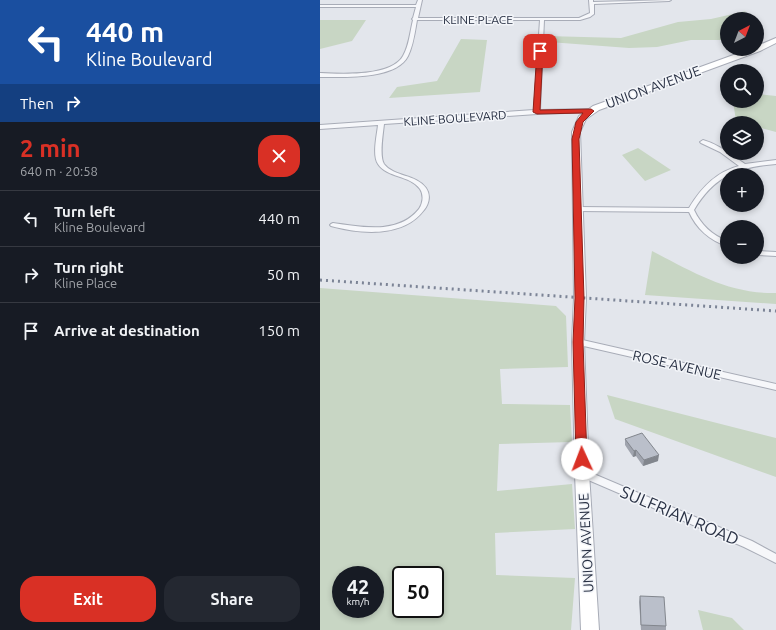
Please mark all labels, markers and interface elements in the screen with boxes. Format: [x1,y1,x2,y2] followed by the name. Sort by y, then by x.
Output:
[720,12,764,56] north arrow
[720,12,764,264] map controls
[443,13,513,26] street label: KLINE PLACE
[20,16,72,68] icon: left
[86,16,164,47] text: 440 m
[523,34,557,68] pin
[529,40,551,62] icon: arrive
[86,49,213,69] text: Kline Boulevard
[603,62,703,112] street label: UNION AVENUE
[720,64,764,108] button: search
[62,92,84,114] icon: right
[20,95,54,112] text: Then
[403,108,507,128] street label: KLINE BOULEVARD
[720,116,764,160] button: layers
[20,135,81,162] text: 2 min
[258,135,300,177] button: close
[20,164,98,178] text: 640 m · 20:58
[720,168,764,212] button: +
[54,203,115,220] text: Turn left
[20,208,42,230] icon: left
[258,210,300,227] text: 440 m
[54,220,145,234] text: Kline Boulevard
[720,220,764,264] button: −
[54,259,124,276] text: Turn right
[20,264,42,286] icon: right
[267,266,300,283] text: 50 m
[54,276,117,290] text: Kline Place
[20,320,42,342] icon: arrive
[54,322,200,339] text: Arrive at destination
[258,322,300,339] text: 150 m
[631,347,723,383] street label: ROSE AVENUE
[561,438,603,480] position arrow
[618,481,742,549] street label: SULFRIAN ROAD
[575,493,597,593] street label: UNION AVENUE
[392,566,444,618] speed limit sign: 50
[347,575,369,598] text: 42
[20,576,156,622] button: Exit
[164,576,300,622] button: Share
[346,596,370,607] text: km/h

